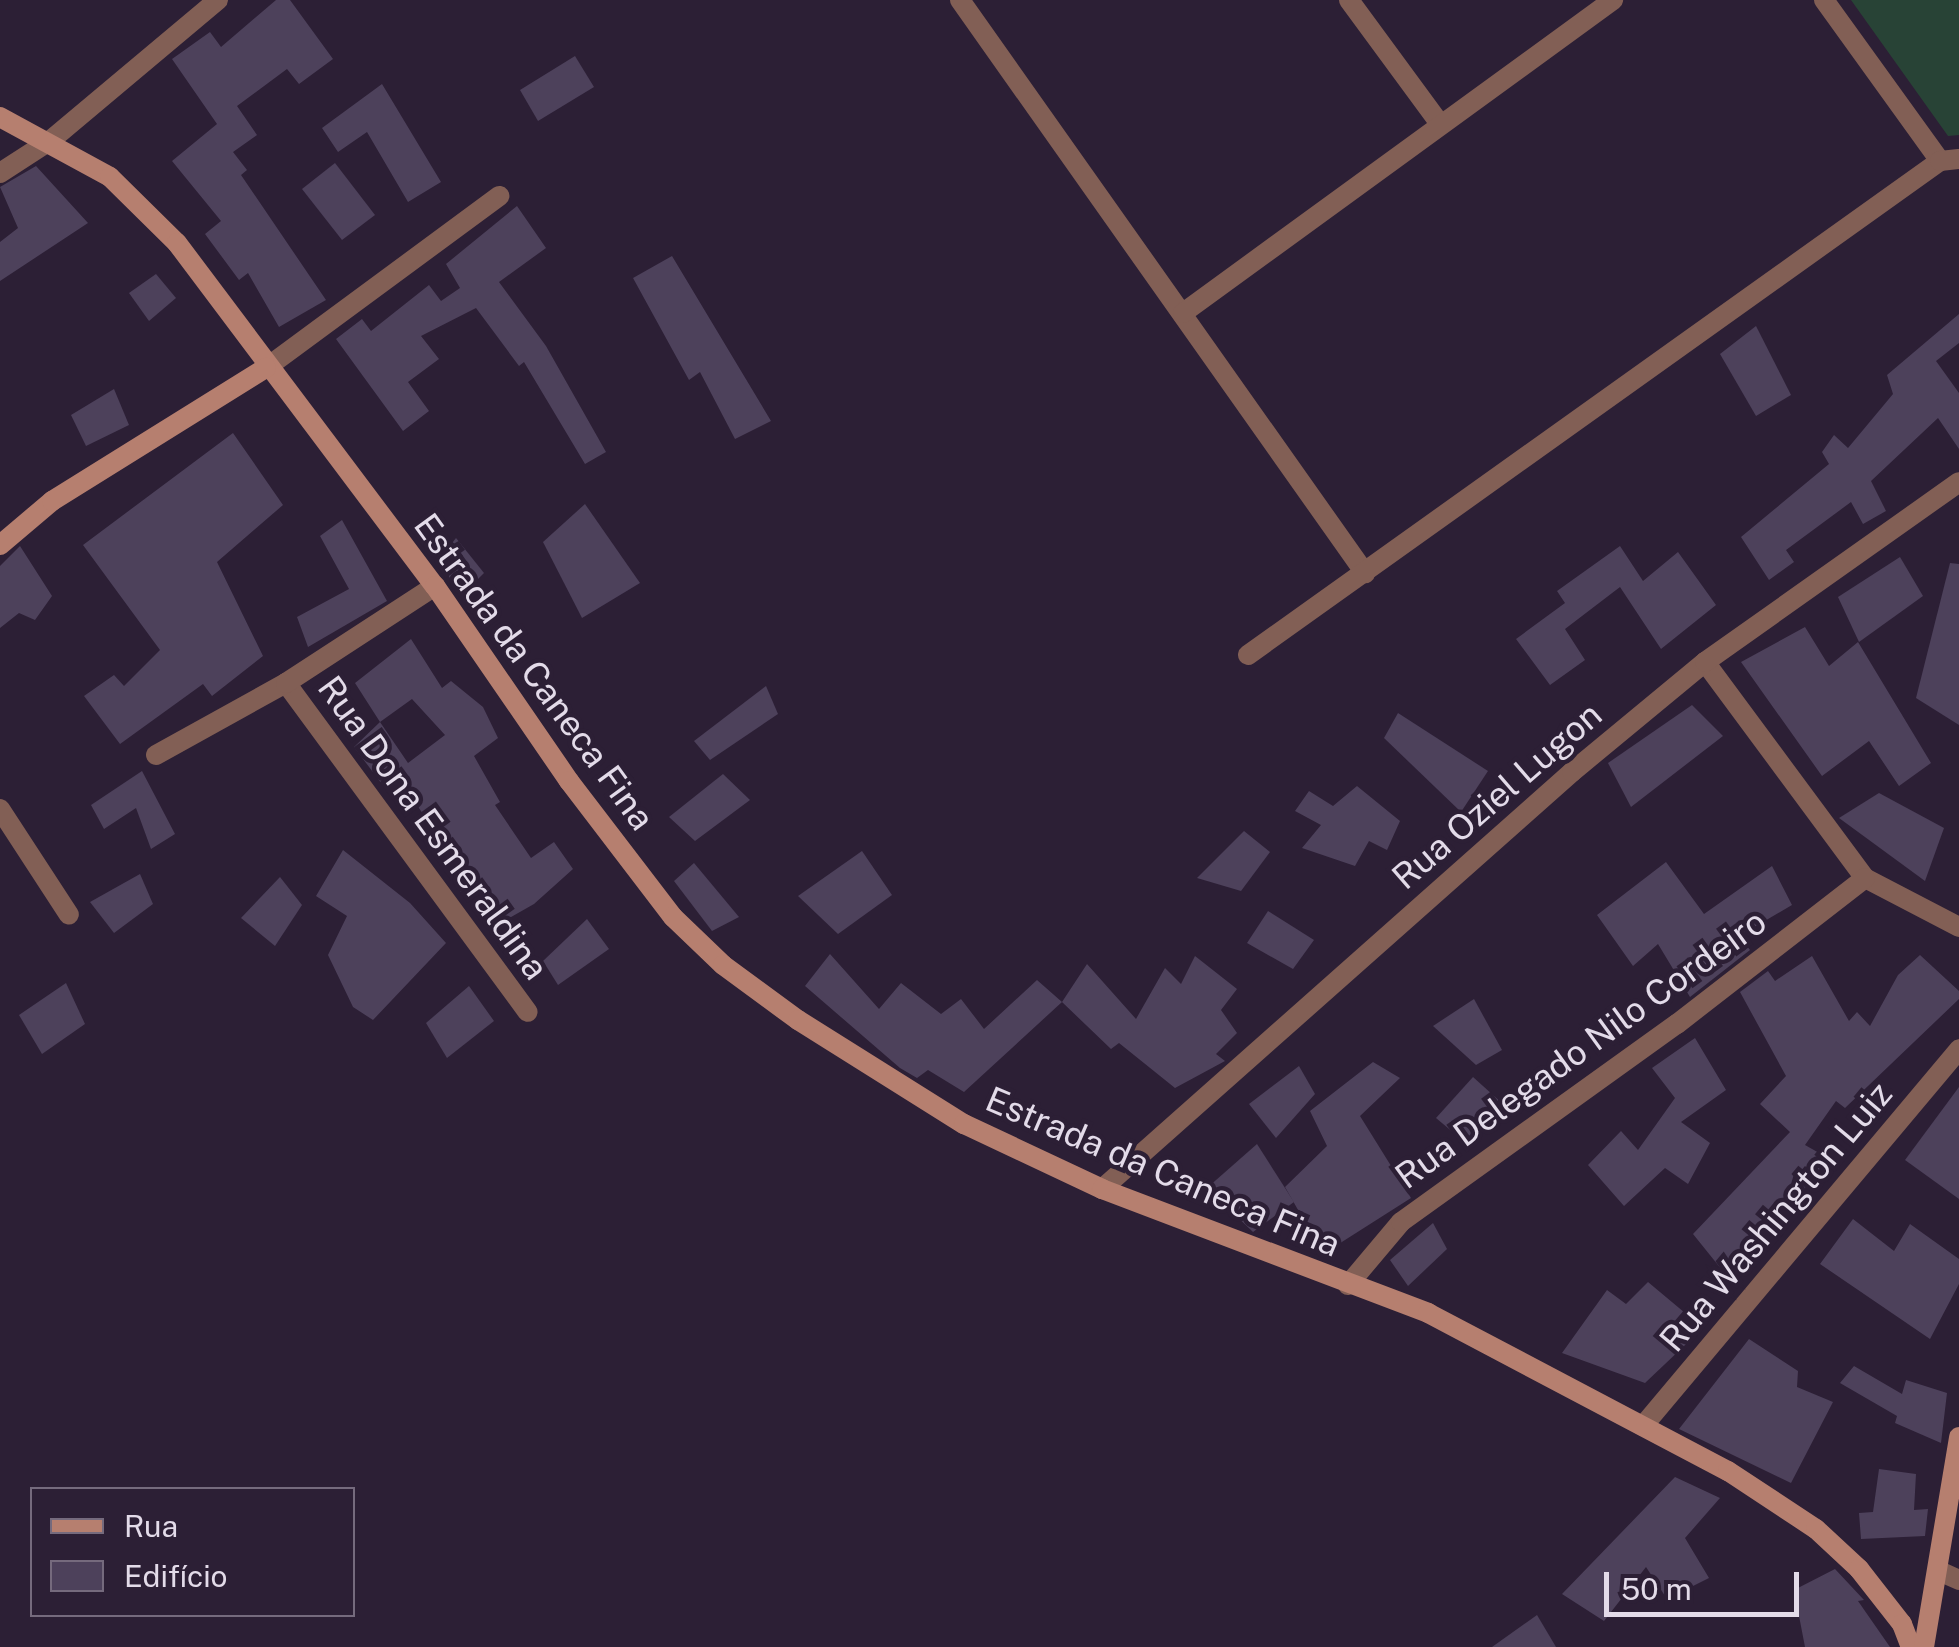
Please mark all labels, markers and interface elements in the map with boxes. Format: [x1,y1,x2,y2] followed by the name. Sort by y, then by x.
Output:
[405,505,663,839] street label: Estrada da Caneca Fina
[309,668,557,988] street label: Rua Dona Esmeraldina
[1384,694,1610,898] street label: Rua Oziel Lugon
[1387,900,1775,1198] street label: Rua Delegado Nilo Cordeiro
[1651,1073,1901,1361] street label: Rua Washington Luiz
[979,1078,1347,1266] street label: Estrada da Caneca Fina
[30,1487,355,1617] legend
[124,1508,178,1544] text: Rua
[1609,1552,1804,1614] scale bar
[124,1558,228,1594] text: Edifício
[1621,1571,1692,1607] text: 50 m

